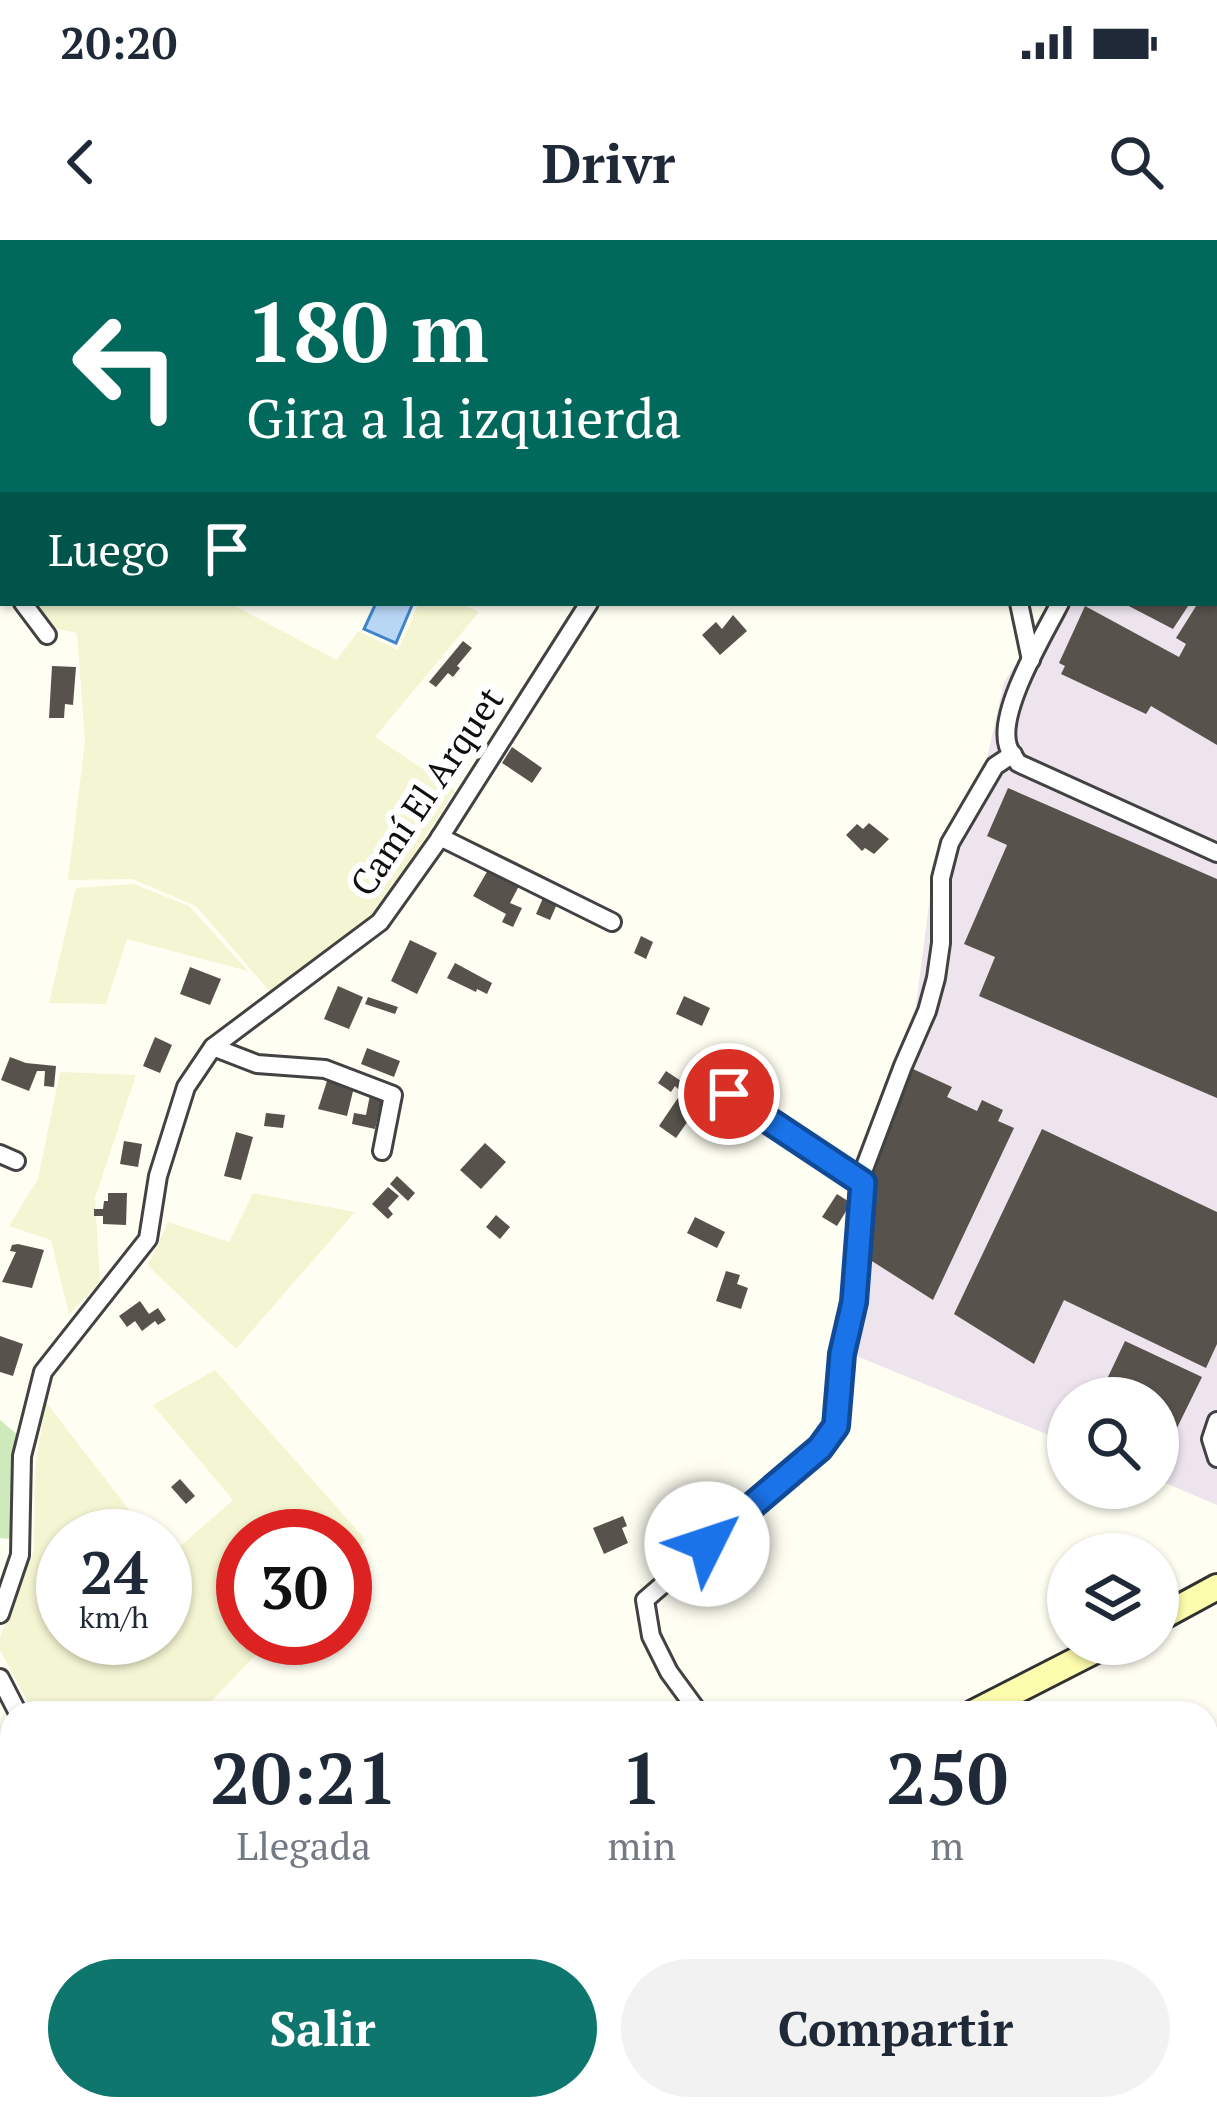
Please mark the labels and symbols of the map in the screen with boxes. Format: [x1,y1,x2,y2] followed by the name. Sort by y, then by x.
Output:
[339,677,513,905] street label: Camí El Arquet
[678,1043,780,1145] pin
[644,1481,770,1607] position arrow
[216,1509,372,1665] speed limit sign: 30

